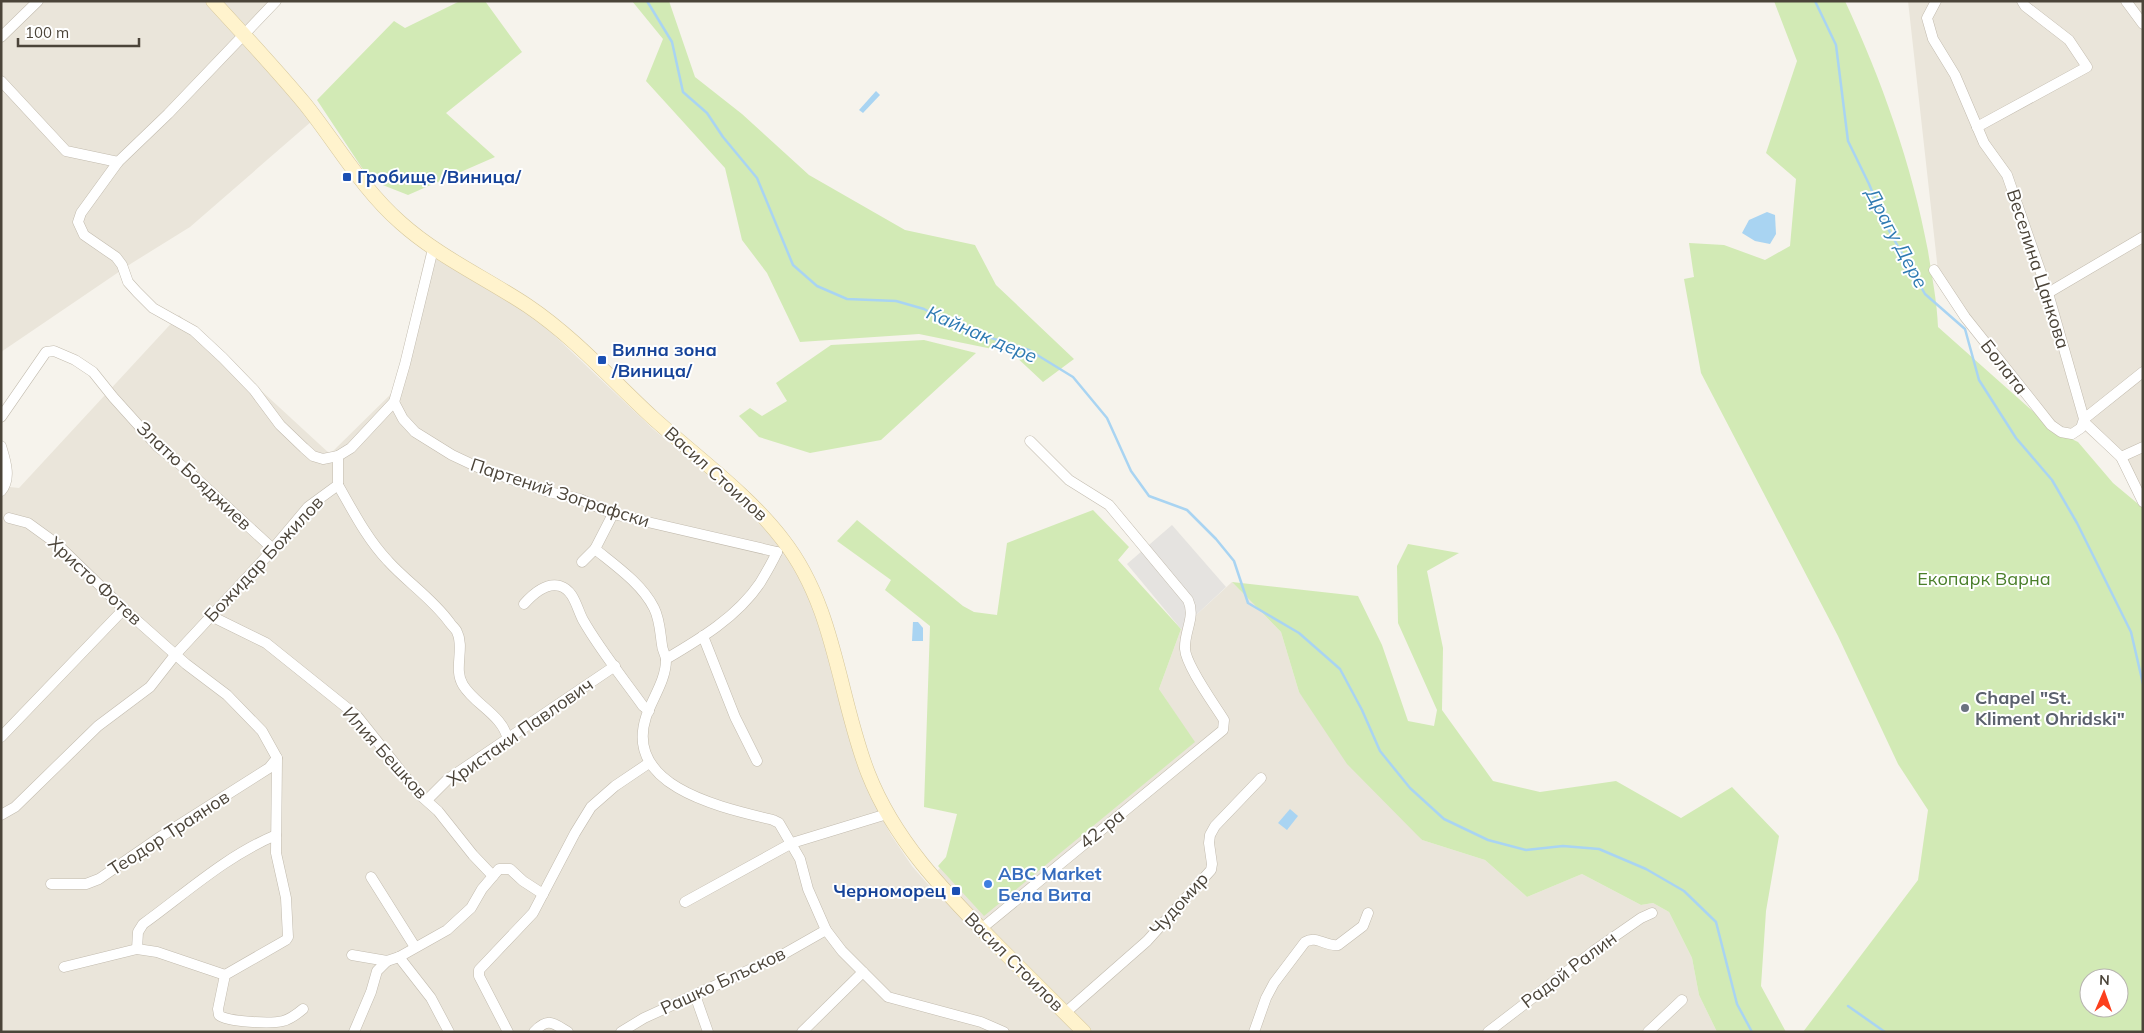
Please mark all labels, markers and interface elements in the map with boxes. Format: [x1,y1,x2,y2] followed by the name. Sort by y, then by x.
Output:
[18,15,139,47] scale bar
[25,23,69,42] text: 100 m
[357,165,522,188] place label: Гробище /Виница/
[341,171,353,183] marker: Гробище /Виница/
[1860,183,1933,292] water label: Драгу Дере
[2002,186,2075,352] street label: Веселина Цанкова
[923,300,1041,368] water label: Кайнак дере
[1976,335,2033,399] street label: Болата
[611,338,717,382] place label: Вилна зона /Виница/
[596,354,608,366] marker: Вилна зона /Виница/
[132,416,257,535] street label: Златю Бояджиев
[660,421,773,526] street label: Васил Стоилов
[468,453,653,532] street label: Партений Зографски
[199,491,328,627] street label: Божидар Божилов
[44,531,147,630] street label: Христо Фотев
[1917,567,2051,590] park label: Екопарк Варна
[442,672,597,791] street label: Христаки Павлович
[1975,686,2125,730] place label: Chapel "St. Kliment Ohridski"
[338,702,433,804] street label: Илия Бешков
[1959,702,1971,714] marker: Chapel "St. Kliment Ohridski"
[104,785,234,880] street label: Теодор Траянов
[1075,804,1129,854] street label: 42-ра
[998,862,1102,906] place label: ABC Market Бела Вита
[1144,867,1213,940] street label: Чудомир
[982,878,994,890] marker: ABC Market Бела Вита
[833,879,947,902] place label: Черноморец
[950,885,962,897] marker: Черноморец
[960,907,1069,1016] street label: Васил Стоилов
[1516,926,1621,1013] street label: Радой Ралин
[657,942,789,1020] street label: Рашко Блъсков
[2079,968,2129,1018] north arrow
[2099,971,2110,989] text: N

